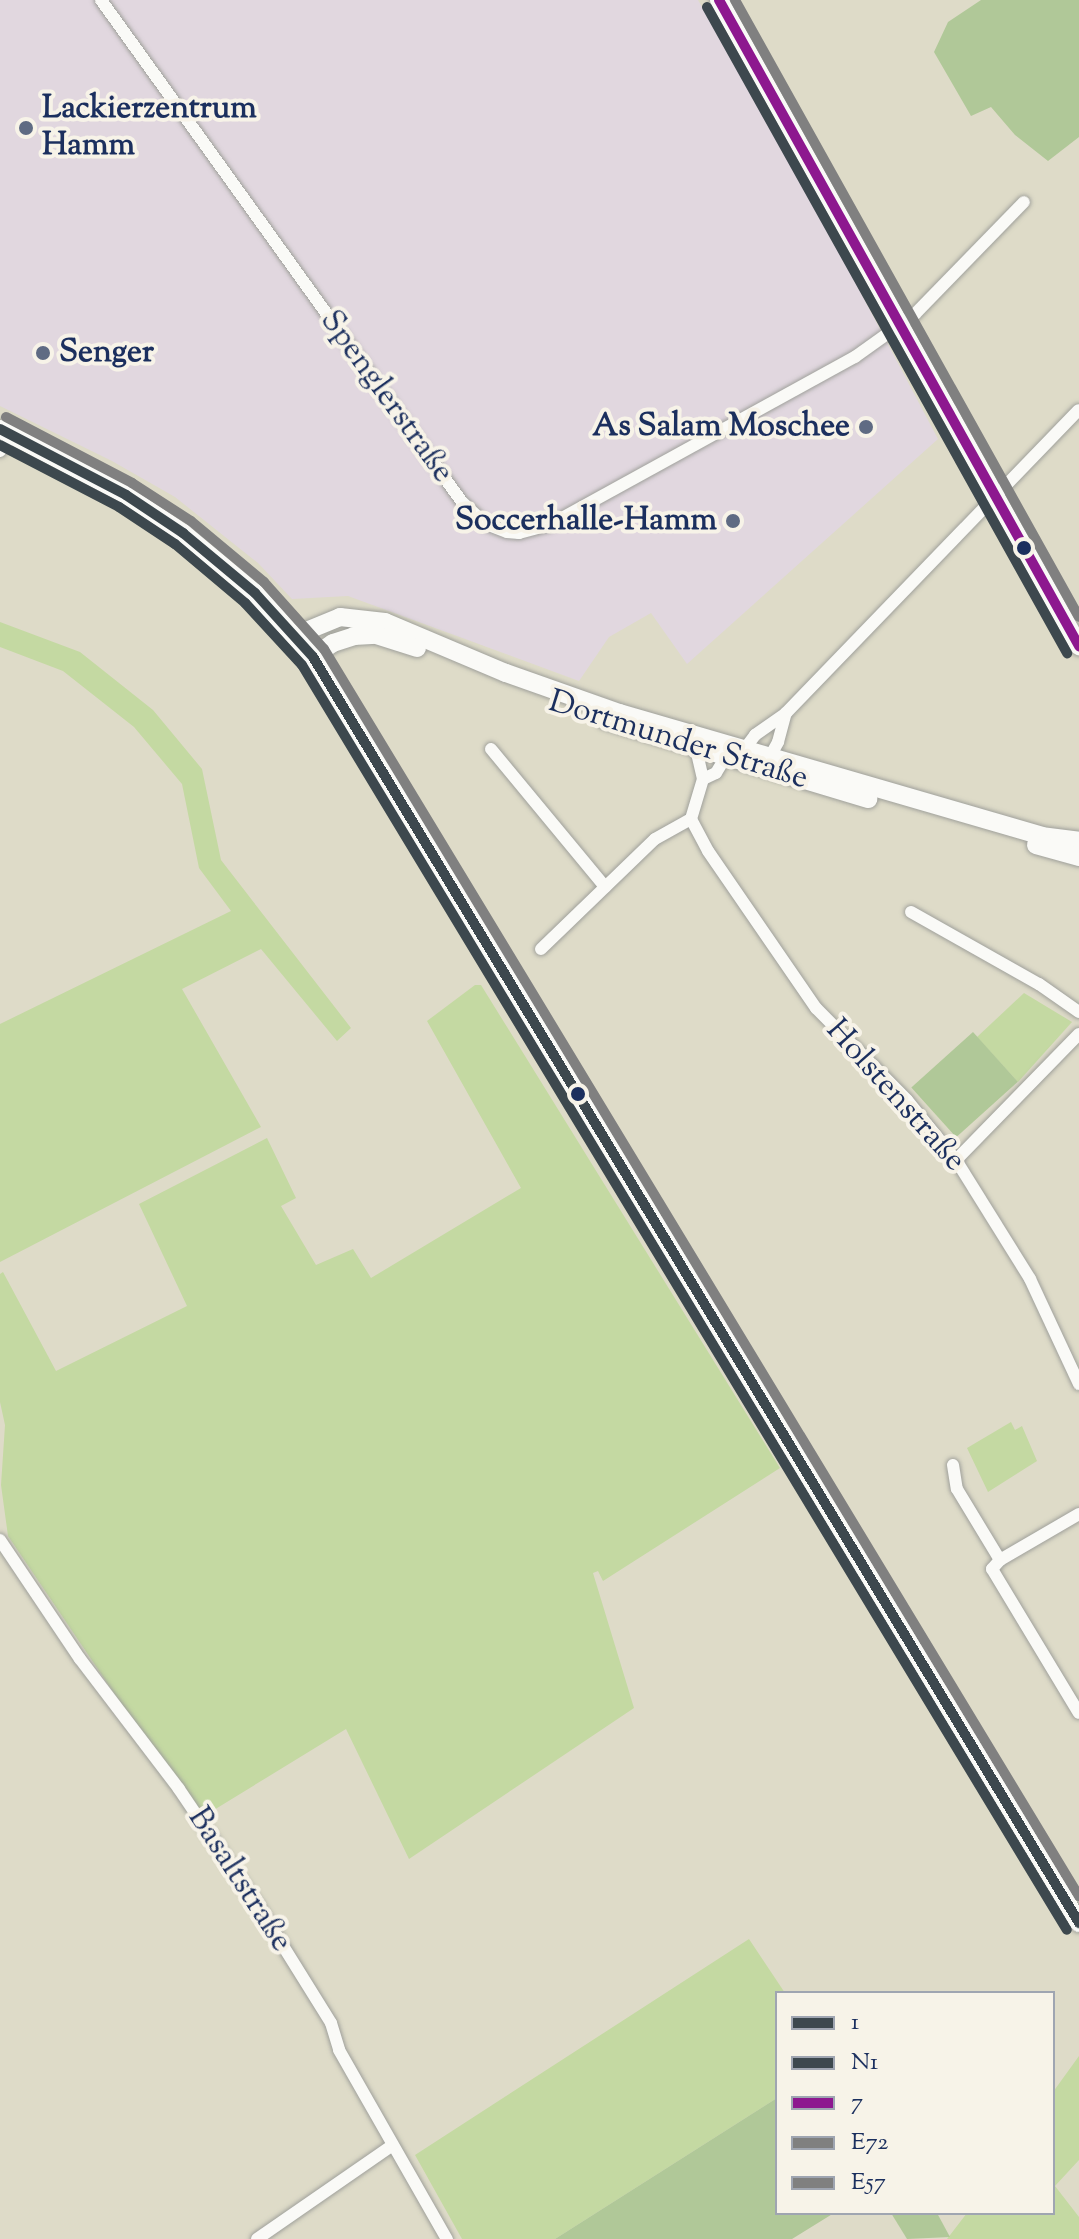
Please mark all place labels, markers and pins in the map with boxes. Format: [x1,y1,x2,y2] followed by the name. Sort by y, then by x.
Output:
[42,91,257,166] place label: Lackierzentrum Hamm
[17,119,35,137] marker: Lackierzentrum Hamm
[59,334,154,372] place label: Senger
[34,344,52,362] marker: Senger
[592,408,850,446] place label: As Salam Moschee
[857,418,875,436] marker: As Salam Moschee
[455,502,717,540] place label: Soccerhalle-Hamm
[724,512,742,530] marker: Soccerhalle-Hamm
[1016,540,1032,556] unlabelled marker
[570,1086,586,1102] unlabelled marker

